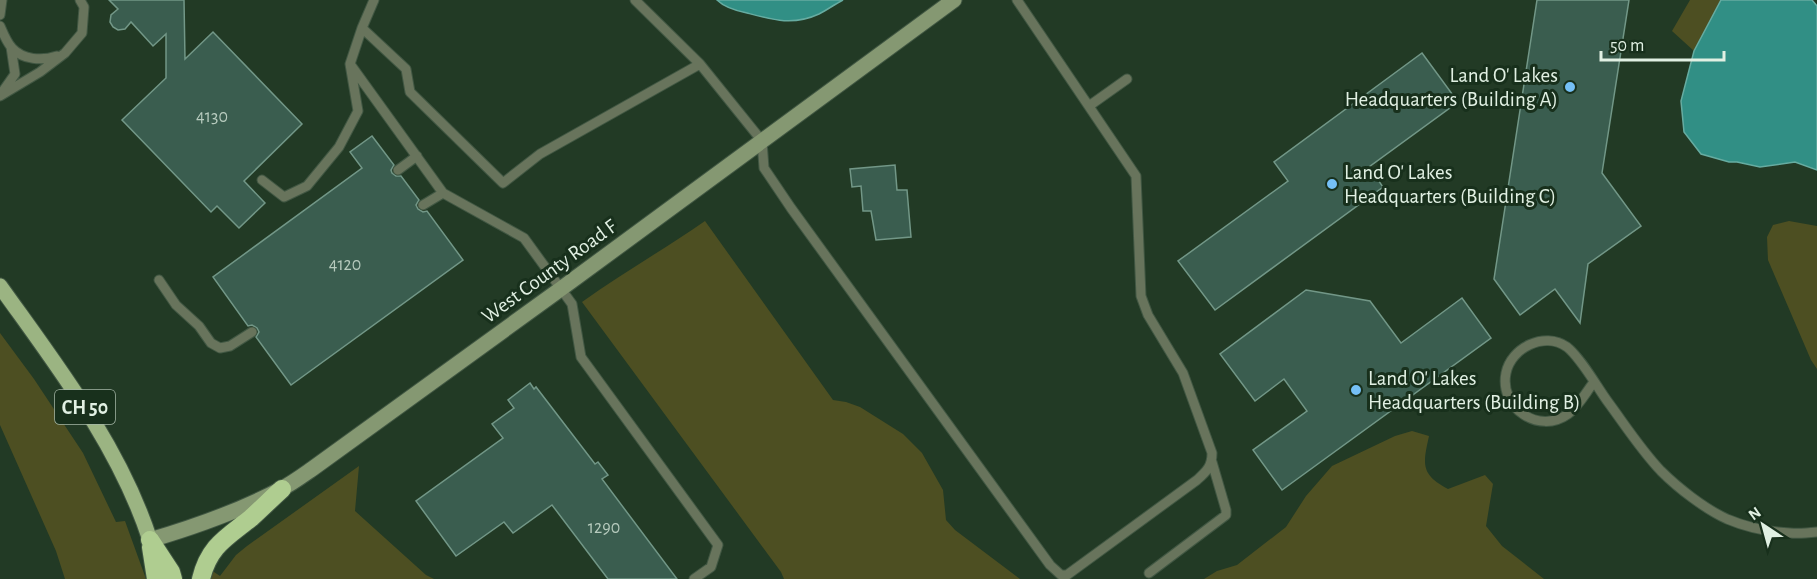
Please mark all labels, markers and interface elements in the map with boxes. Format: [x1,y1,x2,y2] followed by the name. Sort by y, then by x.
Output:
[1601,24,1724,62] scale bar
[1610,37,1644,55] text: 50 m
[1345,65,1558,110] place label: Land O' Lakes Headquarters (Building A)
[1563,80,1577,94] marker: Land O' Lakes Headquarters (Building A)
[196,108,228,126] house number: 4130
[1344,162,1556,207] place label: Land O' Lakes Headquarters (Building C)
[1325,177,1339,191] marker: Land O' Lakes Headquarters (Building C)
[478,215,621,327] street label: West County Road F
[329,256,361,274] house number: 4120
[1368,368,1580,413] place label: Land O' Lakes Headquarters (Building B)
[1349,383,1363,397] marker: Land O' Lakes Headquarters (Building B)
[55,390,115,424] road number: CH 50
[1733,495,1793,555] north arrow
[1746,504,1764,523] text: N
[588,519,620,537] house number: 1290

